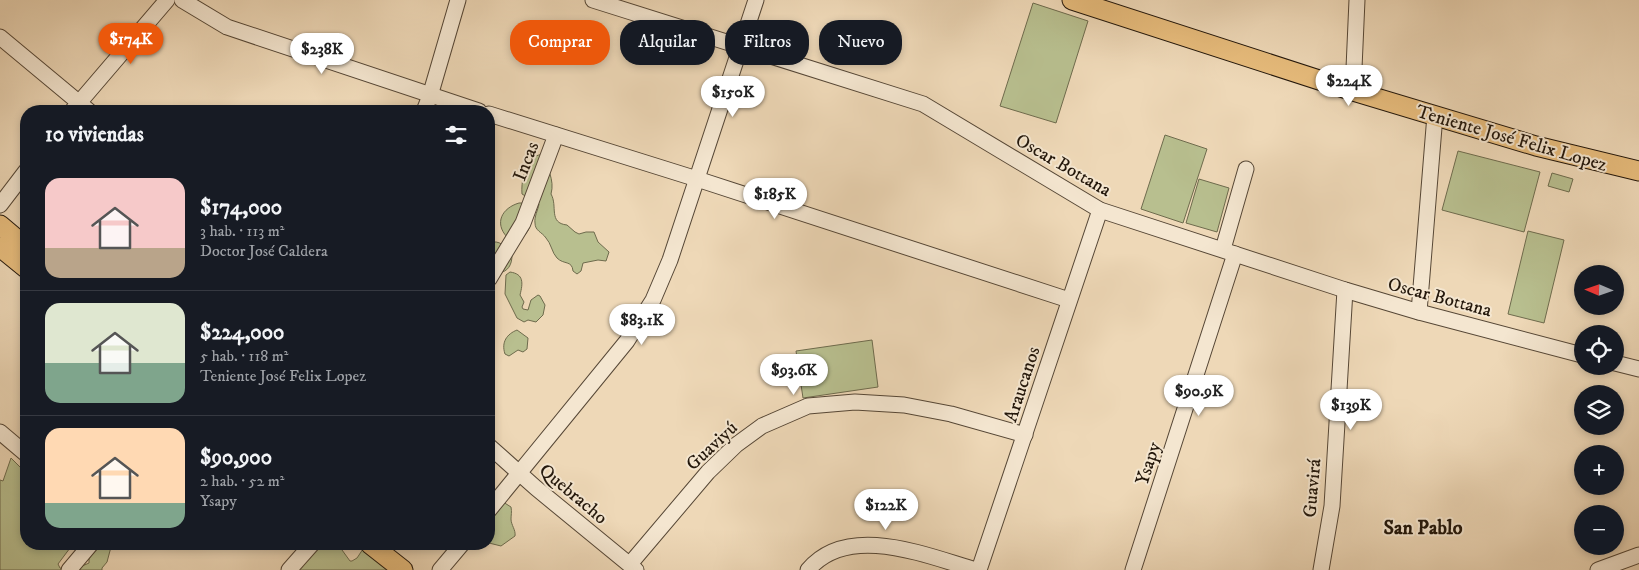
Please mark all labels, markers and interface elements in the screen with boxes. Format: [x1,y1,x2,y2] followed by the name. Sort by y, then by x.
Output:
[510,20,610,65] chip: Comprar
[620,20,715,65] chip: Alquilar
[725,20,809,65] chip: Filtros
[819,20,902,65] chip: Nuevo
[96,22,166,65] pin: $174K
[109,29,153,49] text: $174K
[287,32,357,75] pin: $238K
[301,39,343,59] text: $238K
[1314,64,1384,107] pin: $224K
[1327,71,1371,91] text: $224K
[698,76,768,118] pin: $150K
[712,82,754,102] text: $150K
[1414,100,1610,177] street label: Teniente José Felix Lopez
[442,121,470,149] icon: filters
[45,122,144,148] text: 10 viviendas
[1011,129,1115,202] street label: Oscar Bottana
[508,139,544,184] street label: Incas
[740,178,810,220] pin: $185K
[754,184,796,204] text: $185K
[200,195,282,221] text: $174,000
[85,198,145,258] icon: home
[200,221,284,241] text: 3 hab. · 113 m²
[200,241,328,261] text: Doctor José Caldera
[1574,265,1624,315] north arrow
[1574,265,1624,555] map controls
[1385,273,1494,322] street label: Oscar Bottana
[601,304,683,346] pin: $83.1K
[620,310,664,330] text: $83.1K
[200,320,284,346] text: $224,000
[85,323,145,383] icon: home
[1574,325,1624,375] button: locate
[999,344,1045,425] street label: Araucanos
[200,346,288,366] text: 5 hab. · 118 m²
[753,354,835,396] pin: $93.6K
[771,360,817,380] text: $93.6K
[200,366,366,386] text: Teniente José Felix Lopez
[1158,374,1240,417] pin: $90.9K
[1175,381,1223,401] text: $90.9K
[1574,385,1624,435] button: layers
[1316,388,1386,431] pin: $139K
[1331,395,1371,415] text: $139K
[682,417,743,476] street label: Guaviyú
[1131,438,1166,488] street label: Ysapy
[200,445,272,471] text: $90,900
[1574,445,1624,495] button: +
[85,448,145,508] icon: home
[1298,458,1327,518] street label: Guavirá
[534,459,612,529] street label: Quebracho
[200,471,284,491] text: 2 hab. · 52 m²
[851,488,921,531] pin: $122K
[200,491,237,511] text: Ysapy
[865,495,907,515] text: $122K
[1574,505,1624,555] button: −
[1384,516,1463,541] district label: San Pablo

